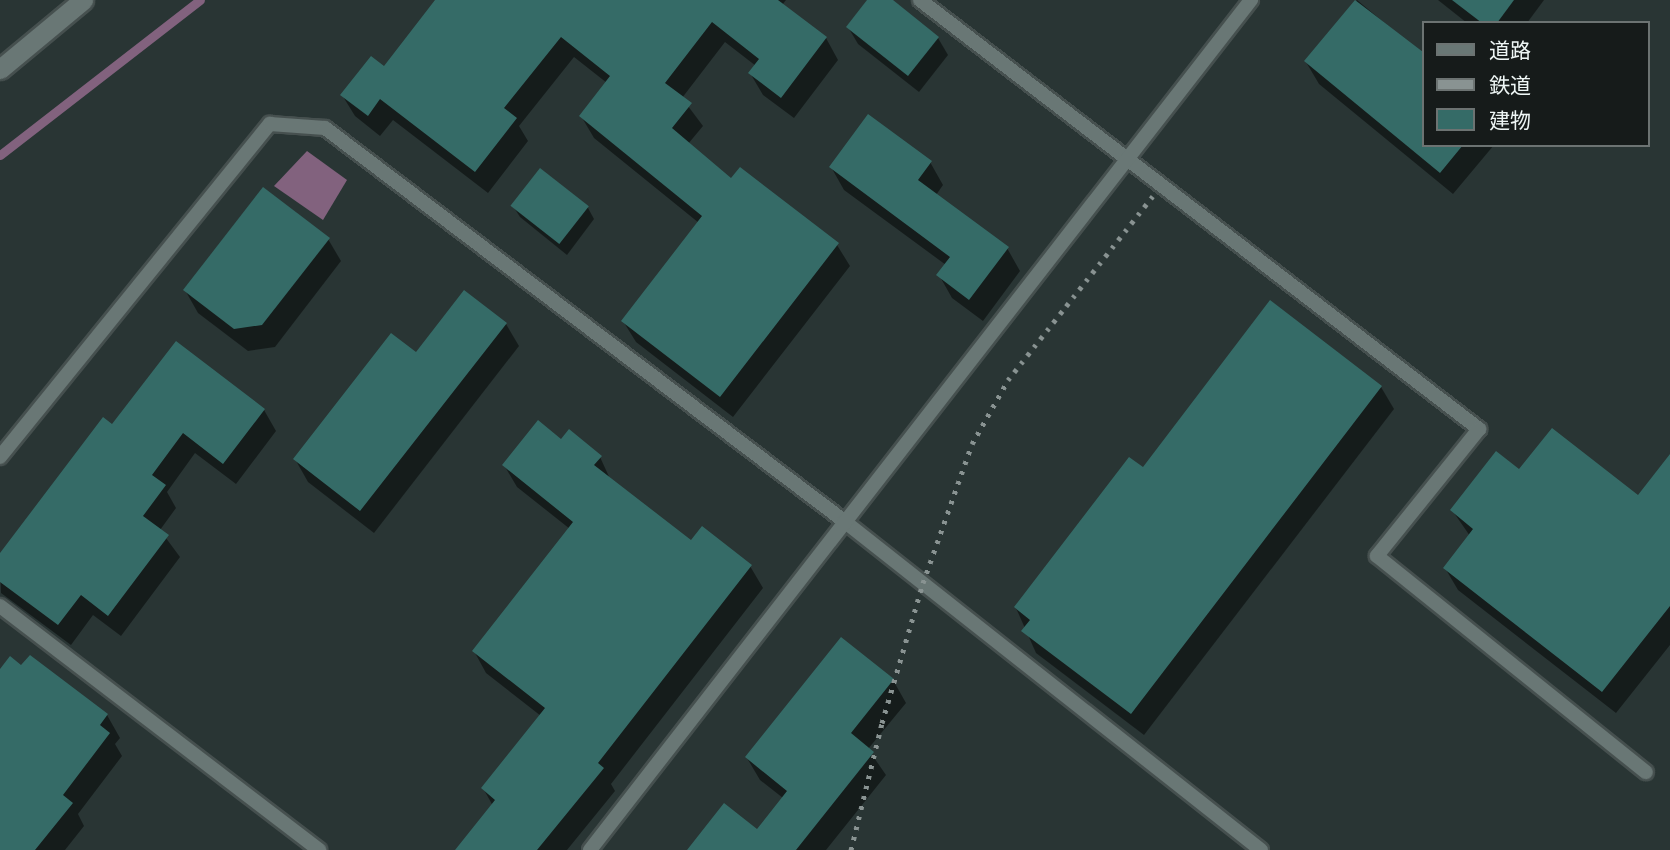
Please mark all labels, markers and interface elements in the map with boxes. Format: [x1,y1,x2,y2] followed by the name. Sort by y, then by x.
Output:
[1422,21,1649,147] legend
[1489,36,1531,65] text: 道路
[1489,71,1531,100] text: 鉄道
[1489,106,1531,135] text: 建物

